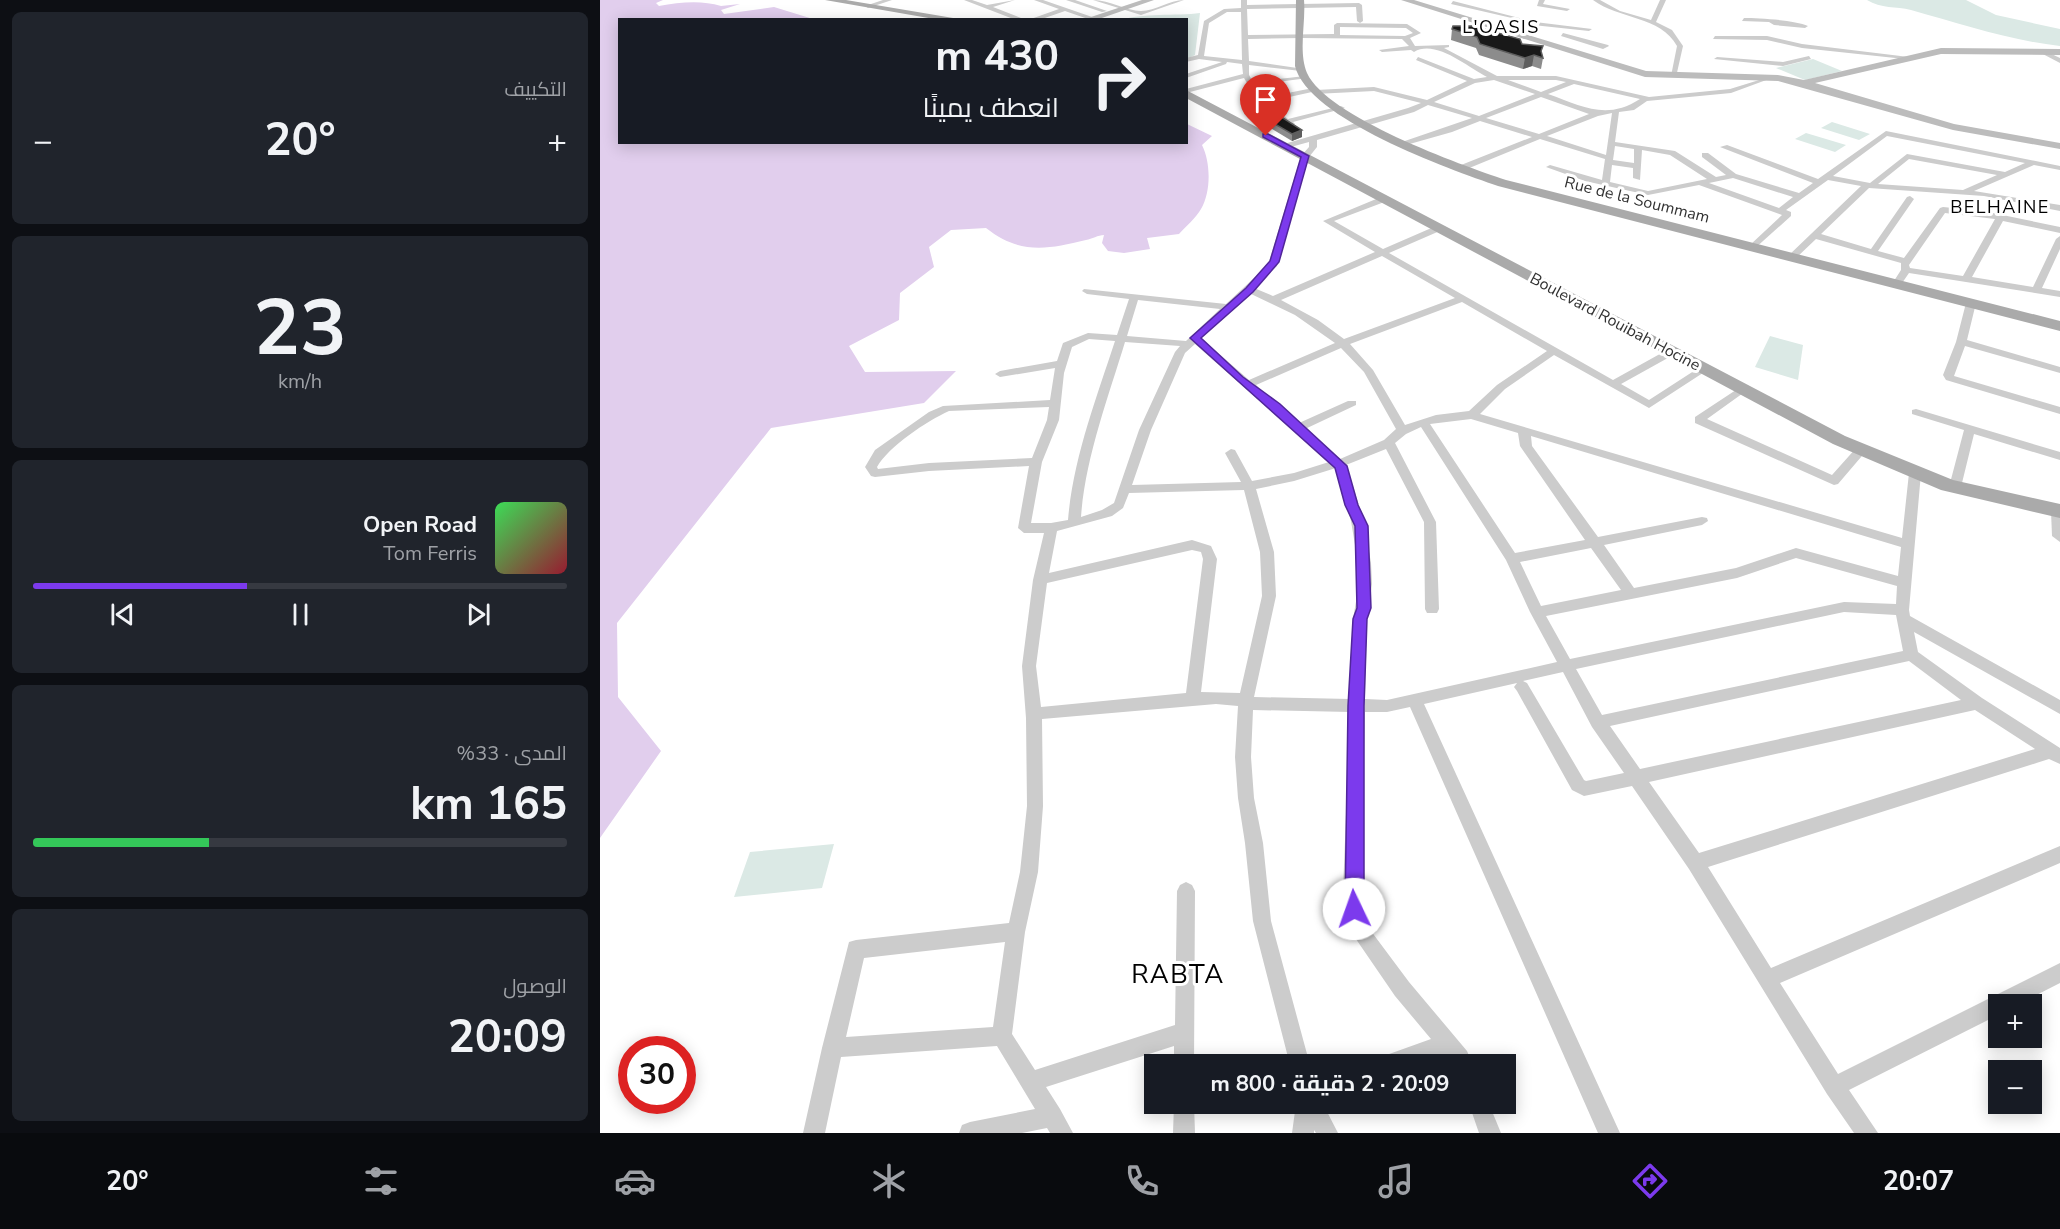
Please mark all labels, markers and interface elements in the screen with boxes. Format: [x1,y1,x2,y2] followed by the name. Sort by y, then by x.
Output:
[1462,15,1540,39] district label: L'OASIS
[935,28,1059,85] text: 430 m
[1080,42,1158,120] icon: right
[1240,74,1291,136] pin
[504,76,567,103] text: التكييف
[1249,83,1282,116] icon: arrive
[922,90,1059,127] text: انعطف يمينًا
[264,110,336,171] text: 20°
[33,119,53,164] text: −
[547,119,567,164] text: +
[1562,171,1712,229] street label: Rue de la Soummam
[1950,195,2050,219] district label: BELHAINE
[1526,268,1704,376] street label: Boulevard Rouibah Hocine
[253,275,347,382] text: 23
[278,368,322,395] text: km/h
[363,510,477,540] text: Open Road
[383,540,477,567] text: Tom Ferris
[106,598,139,631] icon: previous
[284,598,317,631] icon: pause
[462,598,495,631] icon: next
[457,740,567,767] text: المدى · 33%
[410,774,567,835] text: 165 km
[1322,877,1386,941] position arrow
[1131,957,1225,992] district label: RABTA
[503,973,567,1000] text: الوصول
[1988,994,2042,1114] map controls
[1988,994,2042,1048] button: +
[448,1007,567,1068] text: 20:09
[618,1036,696,1114] speed limit sign: 30
[1988,1060,2042,1114] button: −
[1210,1069,1450,1099] text: 20:09 · 2 دقيقة · 800 m
[360,1160,402,1202] icon: filters
[614,1160,656,1202] icon: car
[868,1160,910,1202] icon: climate
[1121,1160,1163,1202] icon: phone
[1375,1160,1417,1202] icon: music
[1629,1160,1671,1202] icon: directions
[106,1163,149,1200] text: 20°
[1883,1163,1954,1200] text: 20:07

